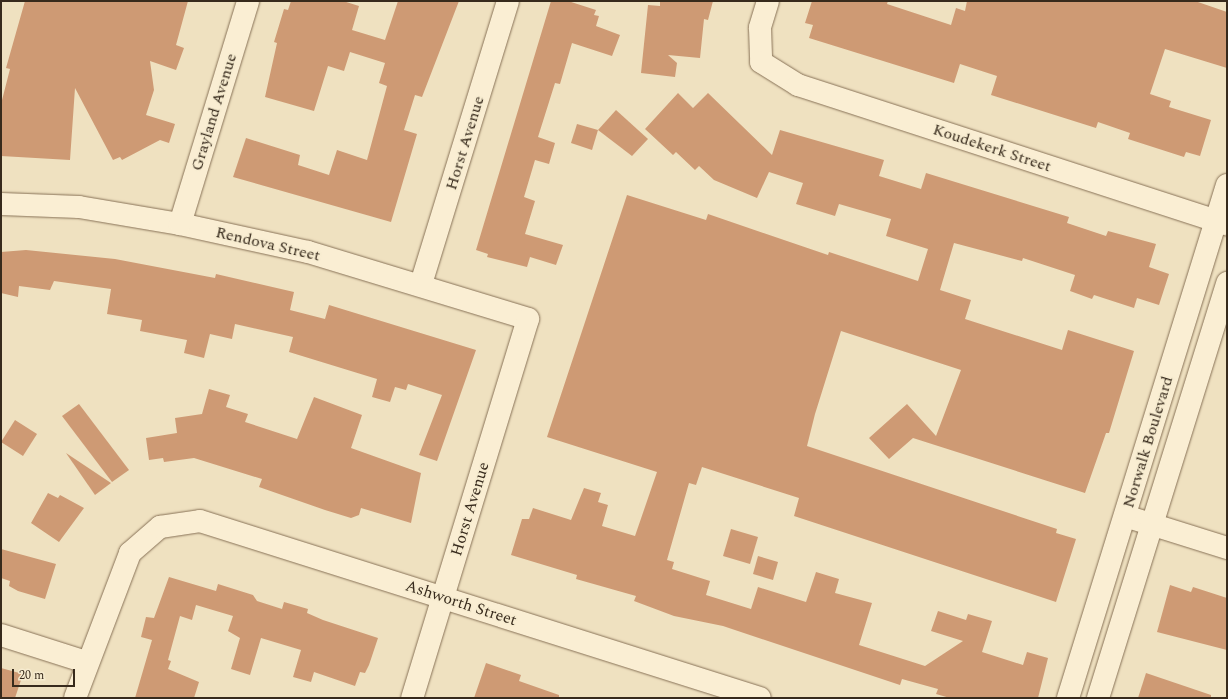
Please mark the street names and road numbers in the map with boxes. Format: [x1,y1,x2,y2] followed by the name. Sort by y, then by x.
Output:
[187,51,241,173] street label: Grayland Avenue
[442,94,488,192] street label: Horst Avenue
[930,120,1054,176] street label: Koudekerk Street
[214,223,322,265] street label: Rendova Street
[1119,374,1177,510] street label: Norwalk Boulevard
[447,460,493,558] street label: Horst Avenue
[403,576,519,630] street label: Ashworth Street

